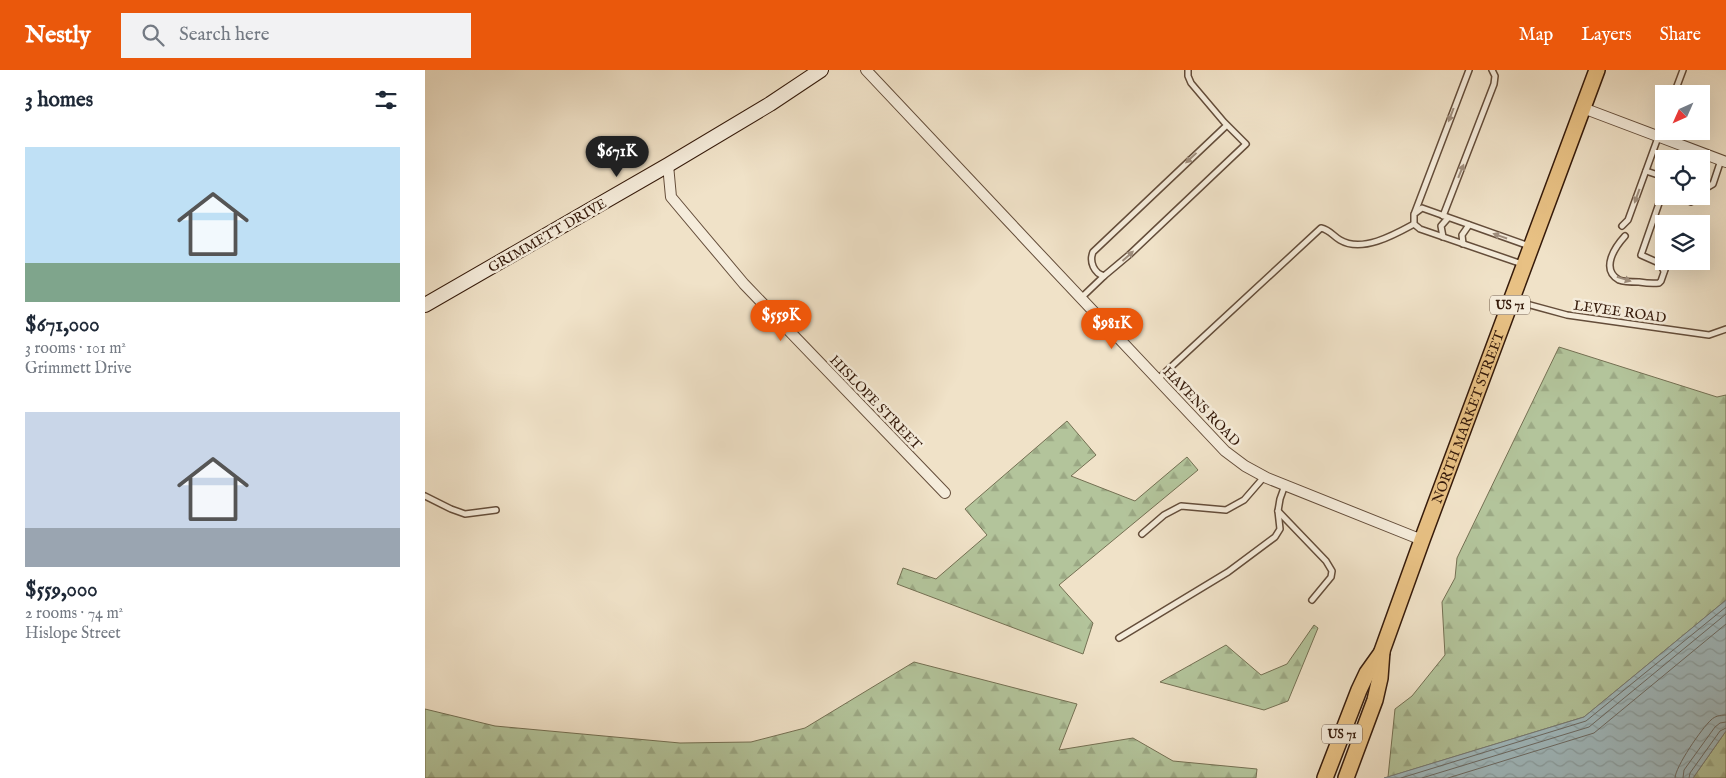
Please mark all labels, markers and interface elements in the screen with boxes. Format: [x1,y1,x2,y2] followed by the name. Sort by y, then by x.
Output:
[121,13,471,58] search box
[25,20,91,51] text: Nestly
[139,21,167,49] icon: search
[179,23,269,47] text: Search here
[1519,24,1553,47] text: Map
[1581,24,1632,47] text: Layers
[1660,24,1701,47] text: Share
[1655,85,1710,140] north arrow
[1655,85,1710,270] map controls
[372,86,400,114] icon: filters
[25,87,93,114] text: 3 homes
[1447,108,1455,123] one-way arrow
[582,136,652,178] pin: $671K
[597,142,637,162] text: $671K
[1655,150,1710,205] button: locate
[1185,152,1197,164] one-way arrow
[1458,164,1466,178] one-way arrow
[168,179,258,269] icon: home
[1633,188,1640,203] one-way arrow
[485,194,610,277] street label: GRIMMETT DRIVE
[1655,215,1710,270] button: layers
[1492,232,1507,240] one-way arrow
[1121,250,1133,262] one-way arrow
[1617,276,1632,284] one-way arrow
[1490,296,1530,314] road number: US 71
[1572,297,1667,327] street label: LEVEE ROAD
[746,300,816,342] pin: $559K
[761,306,801,326] text: $559K
[1077,308,1147,350] pin: $981K
[25,312,100,339] text: $671,000
[1092,314,1132,334] text: $981K
[1428,328,1509,506] street label: NORTH MARKET STREET
[25,339,126,359] text: 3 rooms · 101 m²
[825,351,926,454] street label: HISLOPE STREET
[25,359,132,379] text: Grimmett Drive
[1159,363,1244,450] street label: HAVENS ROAD
[168,444,258,534] icon: home
[25,577,98,604] text: $559,000
[25,604,123,624] text: 2 rooms · 74 m²
[25,624,121,644] text: Hislope Street
[1322,724,1362,744] road number: US 71

